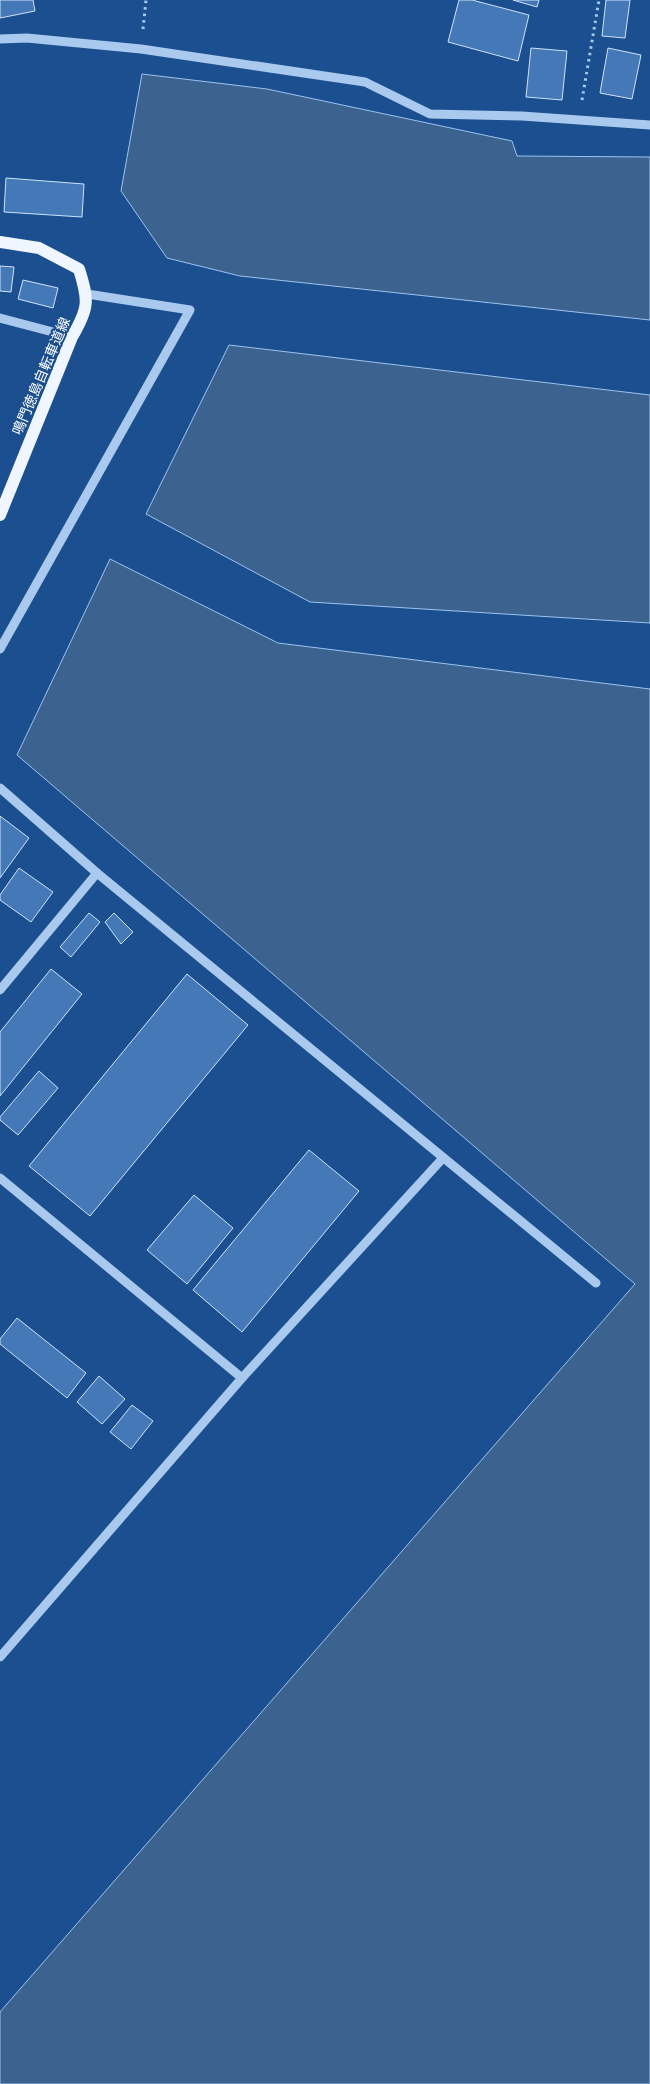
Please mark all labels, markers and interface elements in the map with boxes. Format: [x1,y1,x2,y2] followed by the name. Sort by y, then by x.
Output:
[8,314,74,438] street label: 鳴門徳島自転車道線

